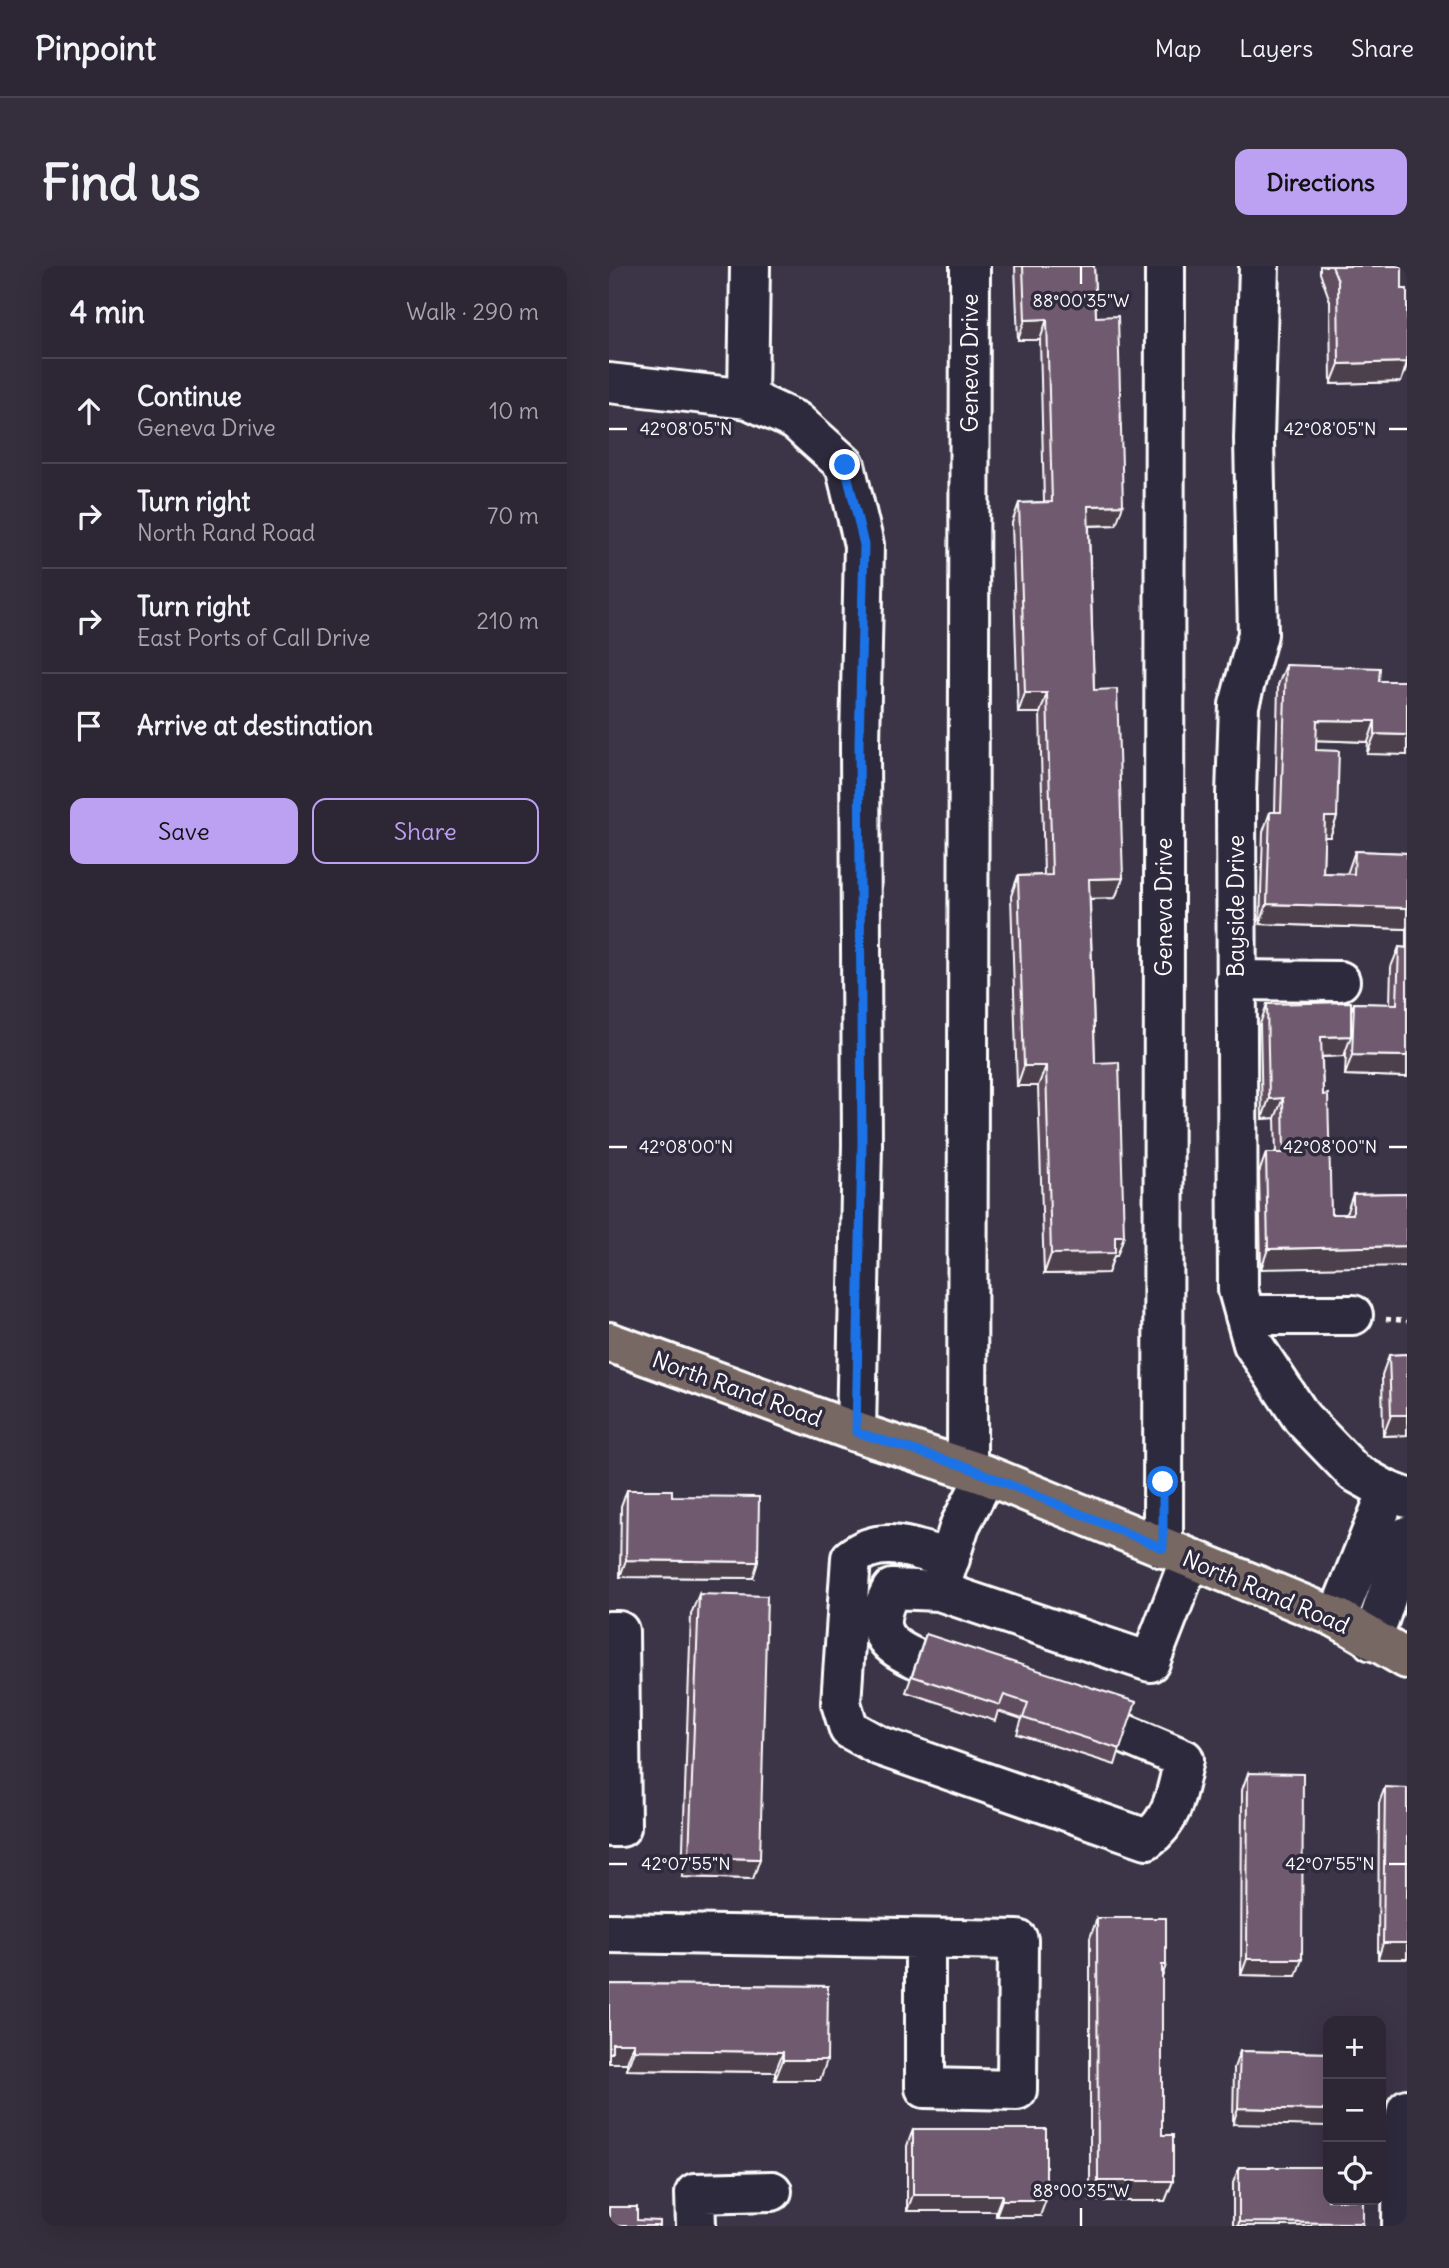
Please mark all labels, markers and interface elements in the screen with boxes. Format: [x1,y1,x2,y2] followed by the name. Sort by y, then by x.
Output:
[35,27,156,69] text: Pinpoint
[1155,33,1201,63] text: Map
[1239,33,1313,63] text: Layers
[1351,33,1414,63] text: Share
[1235,149,1407,215] button: Directions
[42,152,200,213] text: Find us
[1033,289,1129,312] text: 88°00'35"W
[70,293,145,331] text: 4 min
[955,294,984,432] street label: Geneva Drive
[406,297,539,326] text: Walk · 290 m
[137,380,242,413] text: Continue
[70,392,108,430] icon: ahead
[489,396,539,425] text: 10 m
[137,413,276,442] text: Geneva Drive
[640,417,732,440] text: 42°08'05"N
[1284,417,1376,440] text: 42°08'05"N
[829,449,860,480] route end
[137,485,250,518] text: Turn right
[70,497,108,535] icon: right
[487,501,539,530] text: 70 m
[137,518,315,547] text: North Rand Road
[137,590,250,623] text: Turn right
[70,602,108,640] icon: right
[476,606,539,635] text: 210 m
[137,623,370,652] text: East Ports of Call Drive
[70,707,108,745] icon: arrive
[137,709,373,742] text: Arrive at destination
[70,798,298,864] button: Save
[312,798,539,864] button: Share
[1221,835,1250,977] street label: Bayside Drive
[1149,838,1178,976] street label: Geneva Drive
[639,1135,733,1158] text: 42°08'00"N
[1283,1135,1377,1158] text: 42°08'00"N
[648,1344,826,1433] street label: North Rand Road
[1147,1466,1178,1497] route start
[1178,1543,1354,1640] street label: North Rand Road
[641,1852,731,1875] text: 42°07'55"N
[1285,1852,1375,1875] text: 42°07'55"N
[1323,2016,1386,2205] map controls
[1323,2016,1386,2079] button: +
[1323,2079,1386,2142] button: −
[1323,2142,1386,2205] button: locate
[1033,2179,1129,2202] text: 88°00'35"W

